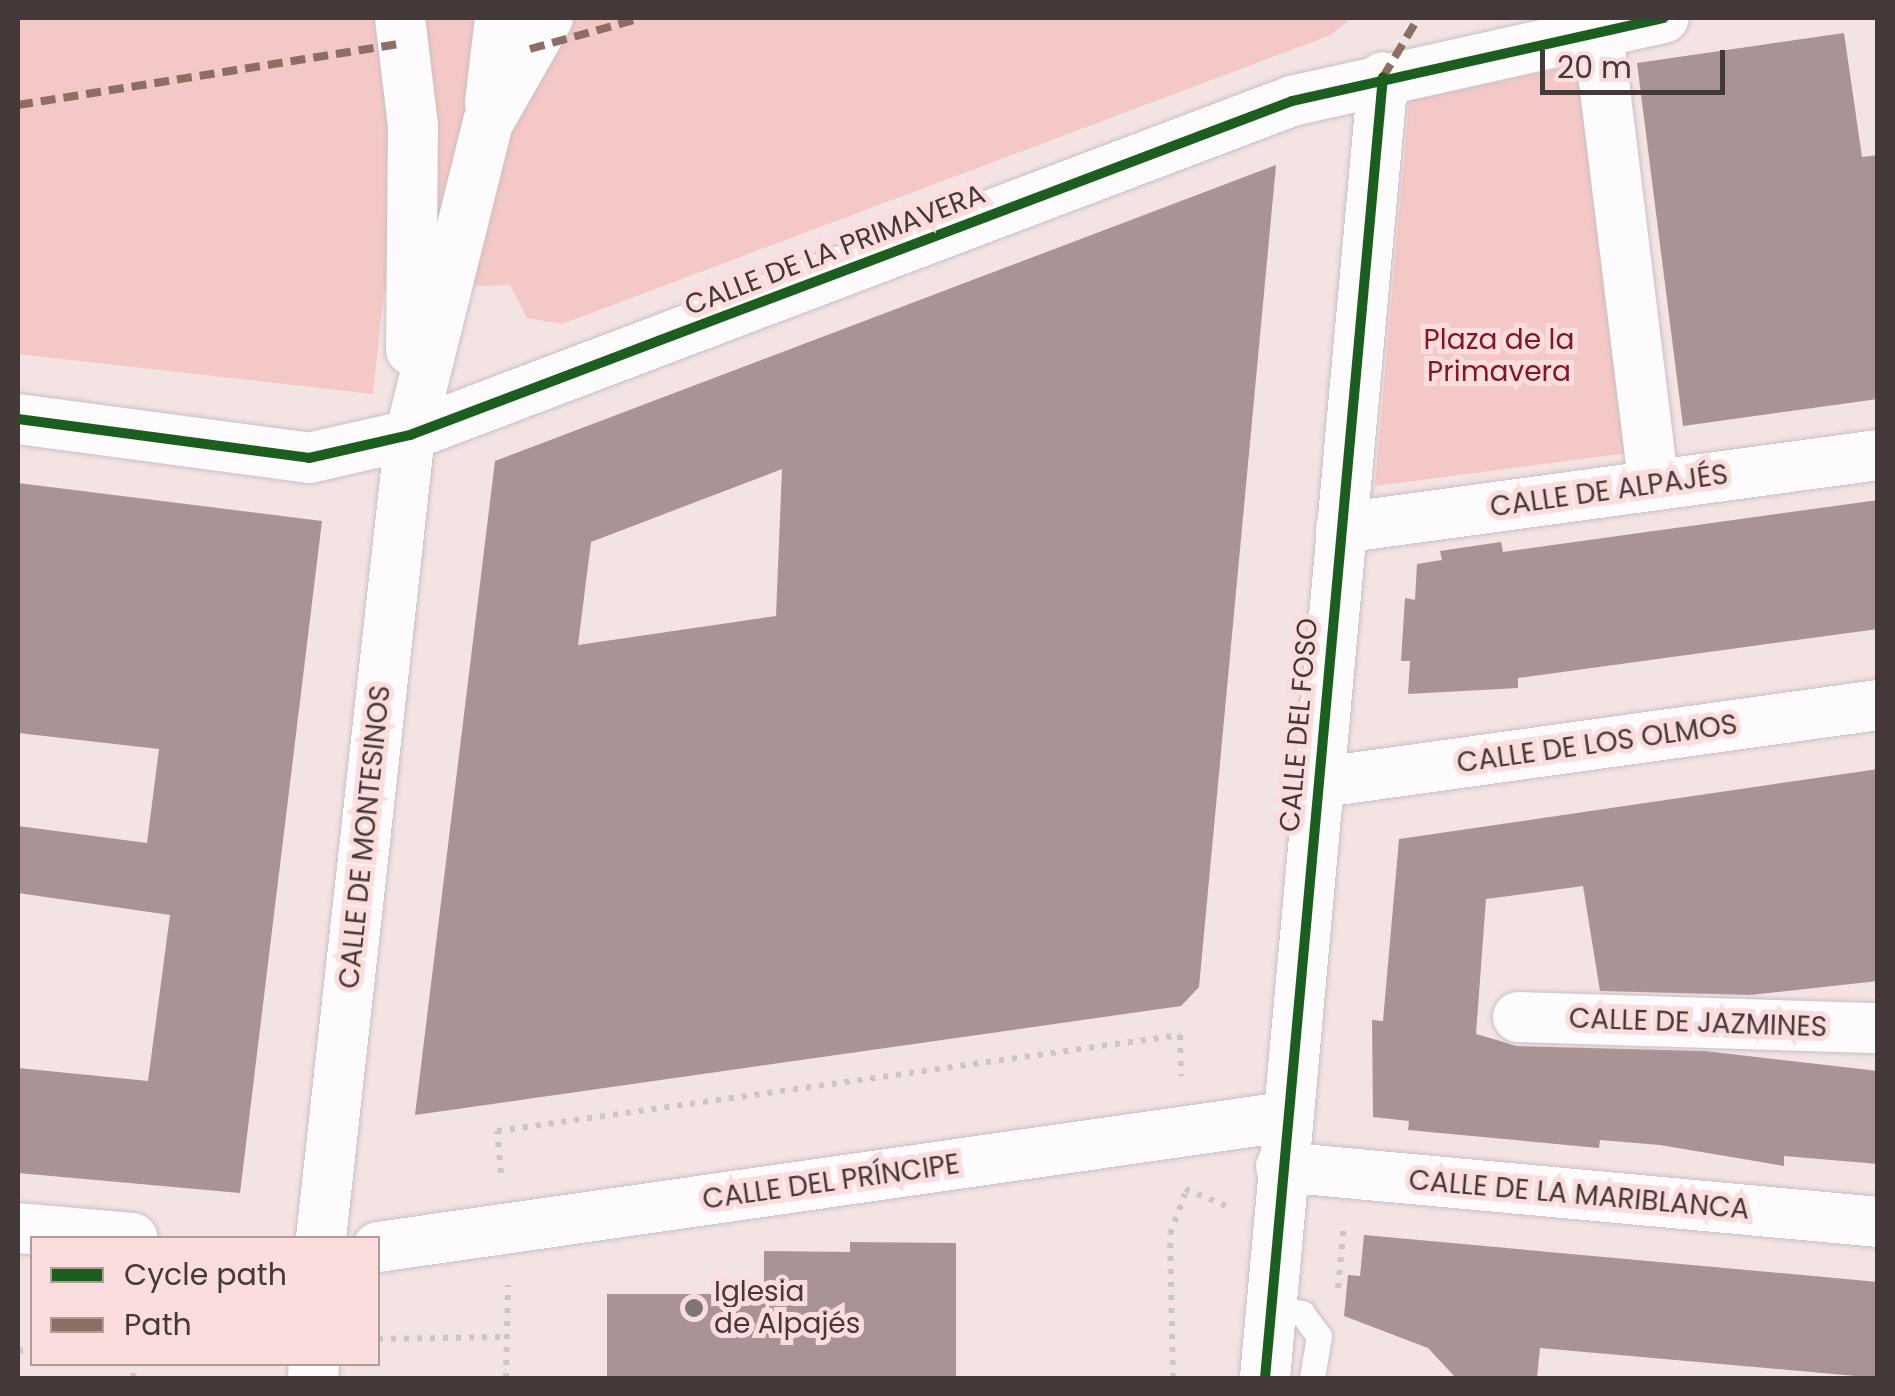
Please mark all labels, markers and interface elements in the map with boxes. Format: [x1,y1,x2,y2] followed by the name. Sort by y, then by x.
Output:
[1545,30,1730,92] scale bar
[1557,46,1632,89] text: 20 m
[680,177,990,323] street label: CALLE DE LA PRIMAVERA
[1424,323,1574,389] park label: Plaza de la Primavera
[1488,458,1730,524] street label: CALLE DE ALPAJÉS
[1273,617,1325,833] street label: CALLE DEL FOSO
[332,684,398,990] street label: CALLE DE MONTESINOS
[1455,708,1739,780] street label: CALLE DE LOS OLMOS
[1568,1002,1828,1044] street label: CALLE DE JAZMINES
[700,1147,962,1217] street label: CALLE DEL PRÍNCIPE
[1407,1163,1751,1227] street label: CALLE DE LA MARIBLANCA
[30,1236,380,1366] legend
[124,1253,287,1296] text: Cycle path
[714,1275,860,1341] place label: Iglesia de Alpajés
[683,1297,705,1319] marker: Iglesia de Alpajés
[124,1303,192,1346] text: Path

